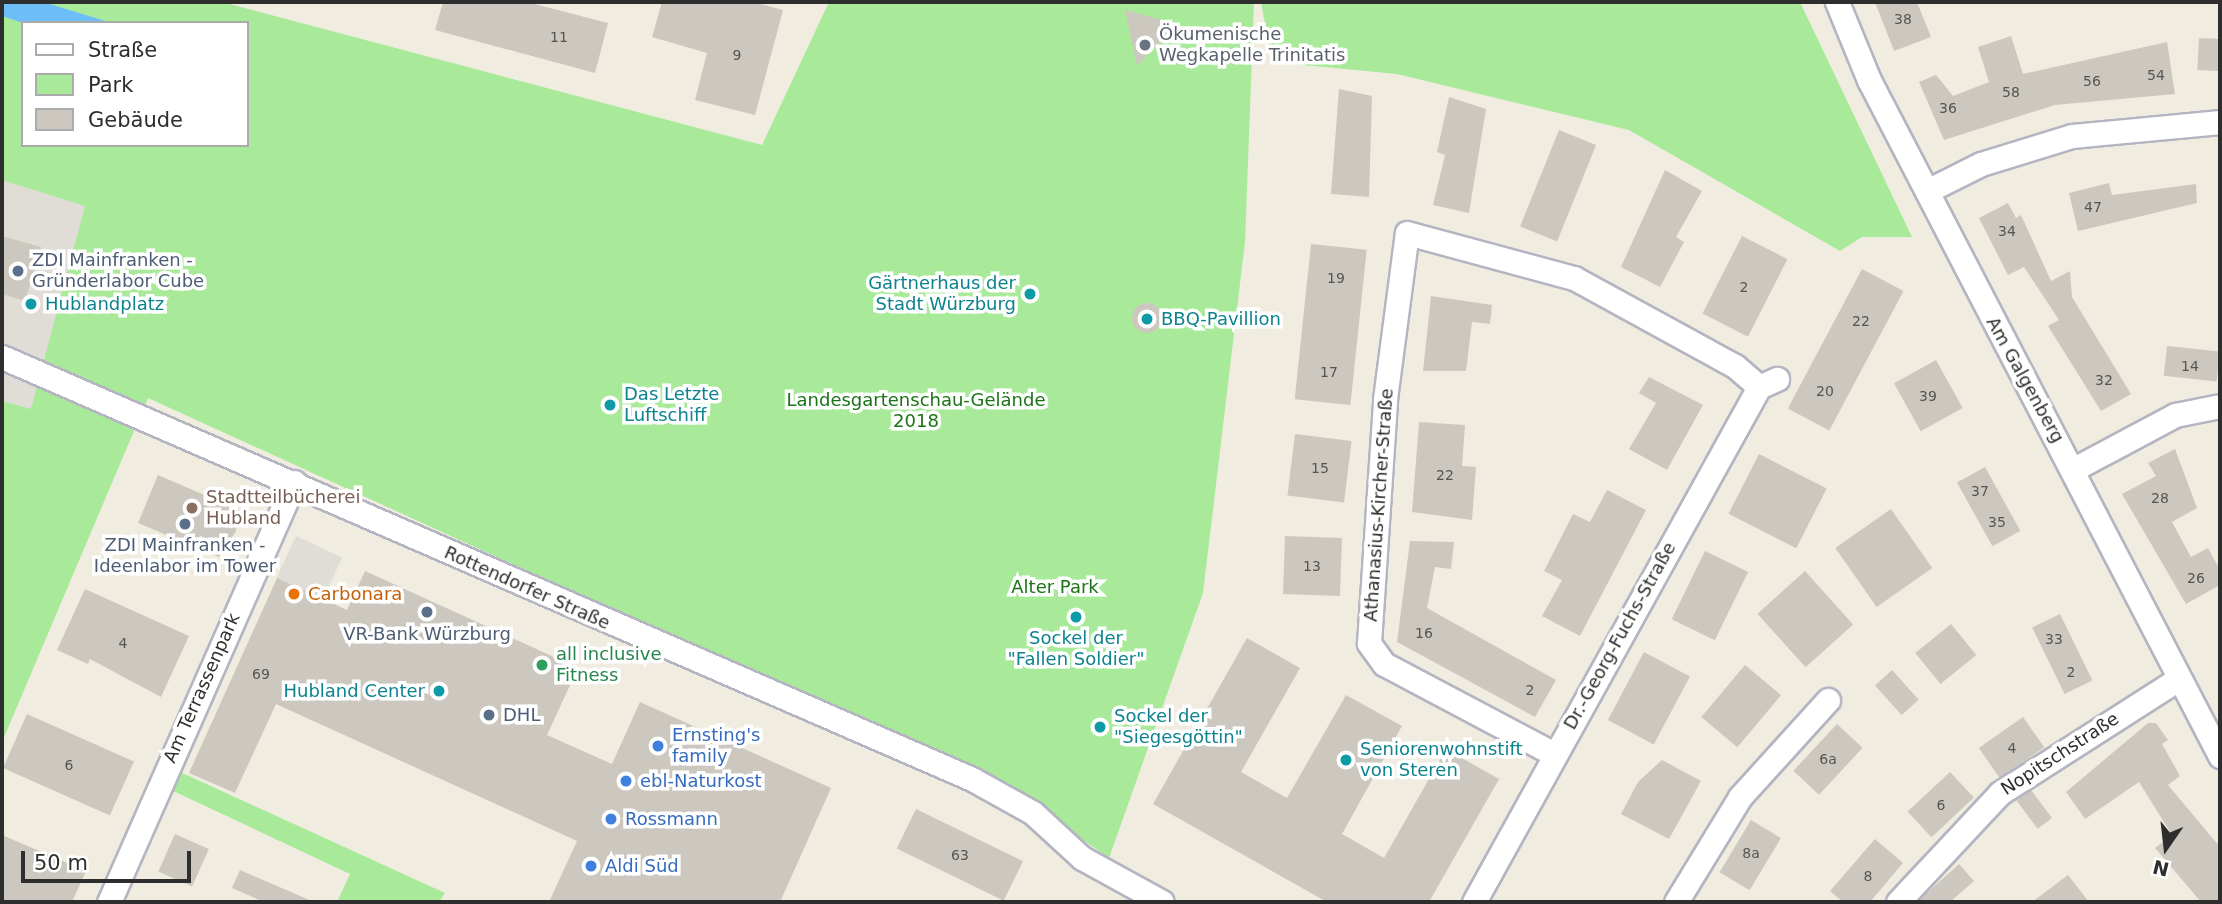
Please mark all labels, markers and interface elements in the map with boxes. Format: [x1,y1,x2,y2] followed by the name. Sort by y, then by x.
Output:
[1894,11,1912,27] house number: 38
[21,21,248,147] legend
[1159,24,1345,66] place label: Ökumenische Wegkapelle Trinitatis
[550,29,568,45] house number: 11
[1137,37,1153,53] marker: Ökumenische Wegkapelle Trinitatis
[88,38,157,62] text: Straße
[733,47,741,63] house number: 9
[2147,67,2165,83] house number: 54
[88,73,133,97] text: Park
[2083,73,2101,89] house number: 56
[2002,84,2020,100] house number: 58
[1939,100,1957,116] house number: 36
[88,108,183,132] text: Gebäude
[2084,199,2102,215] house number: 47
[1998,223,2016,239] house number: 34
[32,250,204,292] place label: ZDI Mainfranken - Gründerlabor Cube
[10,263,26,279] marker: ZDI Mainfranken - Gründerlabor Cube
[1327,270,1345,286] house number: 19
[868,273,1016,316] place label: Gärtnerhaus der Stadt Würzburg
[1740,279,1748,295] house number: 2
[1022,286,1038,302] marker: Gärtnerhaus der Stadt Würzburg
[45,293,164,315] place label: Hublandplatz
[23,296,39,312] marker: Hublandplatz
[1161,308,1281,330] place label: BBQ-Pavillion
[1139,311,1155,327] marker: BBQ-Pavillion
[1852,313,1870,329] house number: 22
[1982,313,2068,447] street label: Am Galgenberg
[2181,358,2199,374] house number: 14
[1320,364,1338,380] house number: 17
[2095,372,2113,388] house number: 32
[1816,383,1834,399] house number: 20
[624,384,719,426] place label: Das Letzte Luftschiff
[1360,388,1398,622] street label: Athanasius-Kircher-Straße
[1919,388,1937,404] house number: 39
[787,390,1045,432] park label: Landesgartenschau-Gelände 2018
[602,397,618,413] marker: Das Letzte Luftschiff
[1311,460,1329,476] house number: 15
[1436,467,1454,483] house number: 22
[1971,483,1989,499] house number: 37
[206,487,360,530] place label: Stadtteilbücherei Hubland
[2151,490,2169,506] house number: 28
[184,500,200,516] marker: Stadtteilbücherei Hubland
[1988,514,2006,530] house number: 35
[177,516,193,532] marker: ZDI Mainfranken - Ideenlabor im Tower
[94,535,276,578] place label: ZDI Mainfranken - Ideenlabor im Tower
[1559,539,1681,733] street label: Dr.-Georg-Fuchs-Straße
[441,542,613,634] street label: Rottendorfer Straße
[1303,558,1321,574] house number: 13
[2187,570,2205,586] house number: 26
[1011,576,1099,598] park label: Alter Park
[308,583,402,605] place label: Carbonara
[286,586,302,602] marker: Carbonara
[419,604,435,620] marker: VR-Bank Würzburg
[1068,609,1084,625] marker: Sockel der "Fallen Soldier"
[159,610,245,766] street label: Am Terrassenpark
[343,623,511,645] place label: VR-Bank Würzburg
[1415,625,1433,641] house number: 16
[1008,628,1144,670] place label: Sockel der "Fallen Soldier"
[2045,631,2063,647] house number: 33
[119,635,127,651] house number: 4
[556,644,662,686] place label: all inclusive Fitness
[534,657,550,673] marker: all inclusive Fitness
[2067,664,2075,680] house number: 2
[252,666,270,682] house number: 69
[283,680,425,702] place label: Hubland Center
[1526,682,1534,698] house number: 2
[431,683,447,699] marker: Hubland Center
[503,704,540,726] place label: DHL
[1114,706,1243,748] place label: Sockel der "Siegesgöttin"
[481,707,497,723] marker: DHL
[1997,708,2123,800] street label: Nopitschstraße
[1092,719,1108,735] marker: Sockel der "Siegesgöttin"
[672,725,760,768] place label: Ernsting's family
[650,738,666,754] marker: Ernsting's family
[1360,739,1522,782] place label: Seniorenwohnstift von Steren
[2008,740,2016,756] house number: 4
[1819,751,1837,767] house number: 6a
[1338,752,1354,768] marker: Seniorenwohnstift von Steren
[65,757,73,773] house number: 6
[640,770,762,792] place label: ebl-Naturkost
[618,773,634,789] marker: ebl-Naturkost
[1937,797,1945,813] house number: 6
[625,808,718,830] place label: Rossmann
[603,811,619,827] marker: Rossmann
[2131,813,2201,883] north arrow
[24,838,194,882] scale bar
[1742,845,1760,861] house number: 8a
[951,847,969,863] house number: 63
[34,851,88,875] text: 50 m
[605,855,679,877] place label: Aldi Süd
[2151,856,2171,881] text: N
[583,858,599,874] marker: Aldi Süd
[1864,868,1872,884] house number: 8

